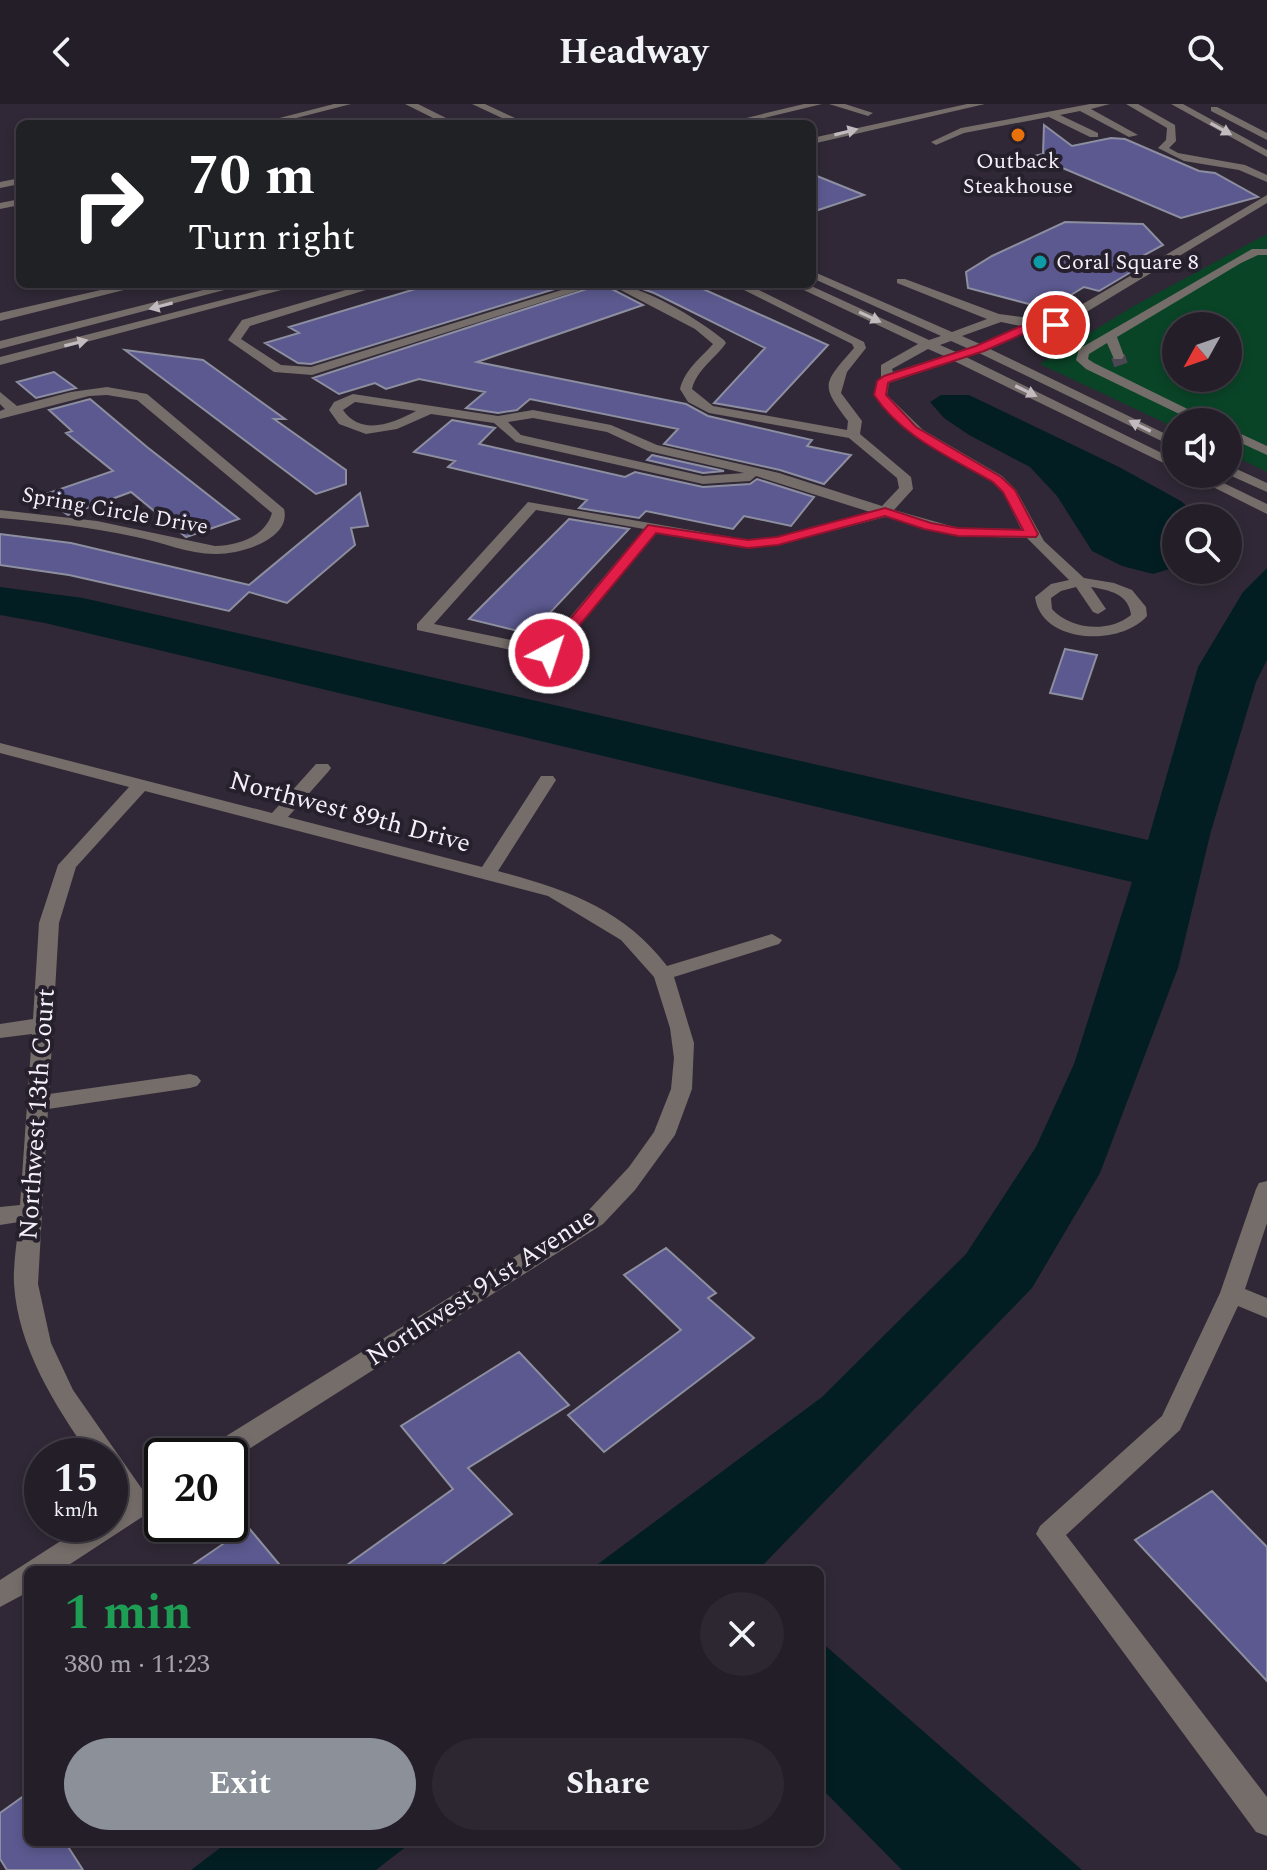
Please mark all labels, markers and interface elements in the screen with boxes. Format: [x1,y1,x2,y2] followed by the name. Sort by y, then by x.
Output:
[559,25,708,80] text: Headway
[40,30,84,74] icon: back
[1183,30,1227,74] icon: search
[1210,122,1233,136] one-way arrow
[833,126,858,138] one-way arrow
[1009,126,1027,144] marker: Outback Steakhouse
[188,134,315,219] text: 70 m
[963,145,1073,203] place label: Outback Steakhouse
[56,152,160,256] icon: right
[188,211,355,266] text: Turn right
[1056,246,1199,279] place label: Coral Square 8
[1031,253,1049,271] marker: Coral Square 8
[1022,291,1090,359] pin
[148,300,173,312] one-way arrow
[1034,303,1078,347] icon: arrive
[858,311,882,324] one-way arrow
[1162,312,1242,392] north arrow
[1162,312,1242,584] map controls
[63,336,88,348] one-way arrow
[1014,384,1037,398] one-way arrow
[1162,408,1242,488] button: sound
[1128,419,1151,433] one-way arrow
[19,478,211,544] street label: Spring Circle Drive
[1162,504,1242,584] button: search
[507,611,591,695] position arrow
[225,761,475,863] street label: Northwest 89th Drive
[8,987,66,1241] street label: Northwest 13th Court
[358,1198,604,1376] street label: Northwest 91st Avenue
[144,1438,248,1542] speed limit sign: 20
[54,1449,98,1510] text: 15
[54,1495,99,1525] text: km/h
[64,1577,192,1650] text: 1 min
[700,1592,784,1676] button: close
[64,1644,210,1684] text: 380 m · 11:23
[64,1738,416,1830] button: Exit
[432,1738,784,1830] button: Share

